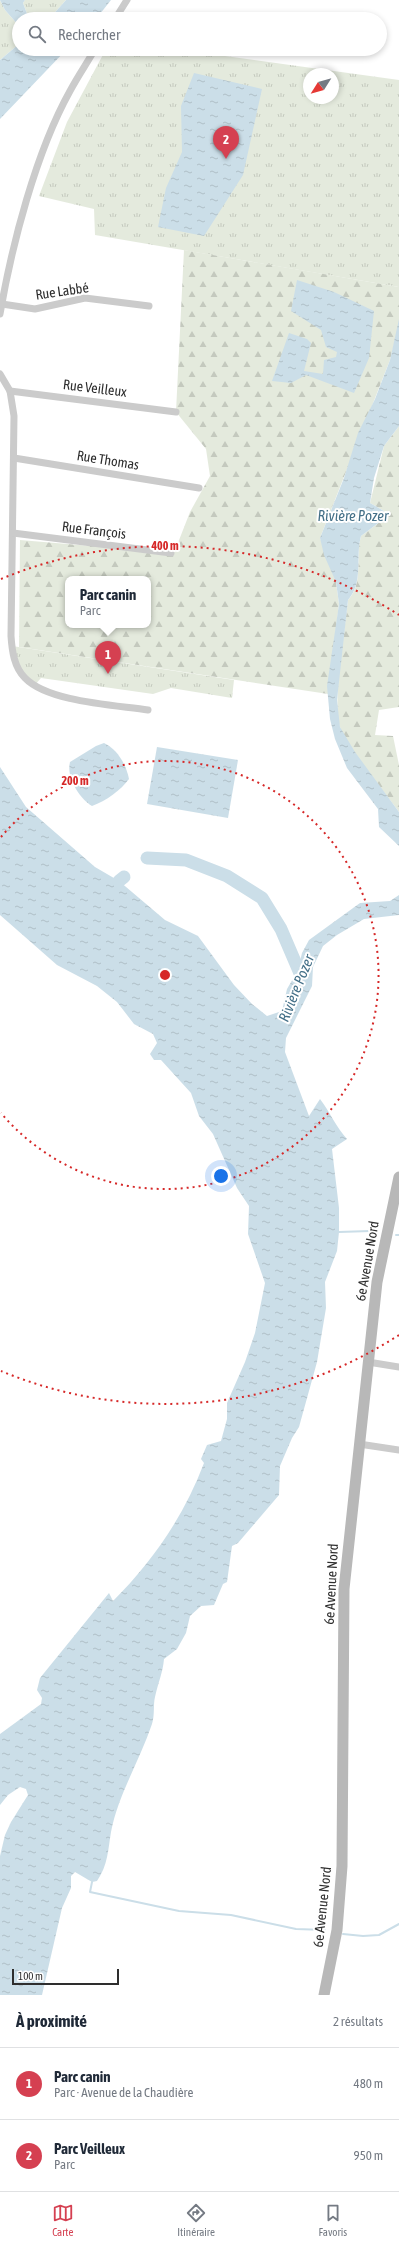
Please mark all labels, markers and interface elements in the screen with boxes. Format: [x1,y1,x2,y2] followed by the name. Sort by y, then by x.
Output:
[12,12,387,56] search box
[26,23,48,45] icon: search
[58,26,120,43] text: Rechercher
[303,68,339,104] north arrow
[213,126,239,159] pin: 2
[34,279,90,303] street label: Rue Labbé
[62,376,128,400] street label: Rue Veilleux
[76,447,140,473] street label: Rue Thomas
[318,507,389,524] water label: Rivière Pozer
[61,518,127,542] street label: Rue François
[150,539,179,553] text: 400 m
[65,576,151,628] popup
[80,586,136,603] text: Parc canin
[80,603,101,618] text: Parc
[95,641,121,674] pin: 1
[61,774,89,788] text: 200 m
[275,951,317,1024] water label: Rivière Pozer
[158,968,172,982] centre of rings
[211,1166,231,1186] your location
[352,1220,382,1302] street label: 6e Avenue Nord
[321,1543,341,1625] street label: 6e Avenue Nord
[310,1866,334,1948] street label: 6e Avenue Nord
[12,1967,119,1986] scale bar
[18,1970,43,1982] text: 100 m
[16,2011,87,2031] text: À proximité
[333,2014,383,2029] text: 2 résultats
[54,2068,111,2085] text: Parc canin
[26,2076,32,2091] text: 1
[354,2076,383,2091] text: 480 m
[54,2085,193,2100] text: Parc · Avenue de la Chaudière
[54,2140,125,2157] text: Parc Veilleux
[26,2148,32,2163] text: 2
[354,2148,383,2163] text: 950 m
[54,2157,75,2172] text: Parc
[52,2202,74,2238] tab: Carte
[177,2202,215,2238] tab: Itinéraire
[319,2202,347,2238] tab: Favoris

